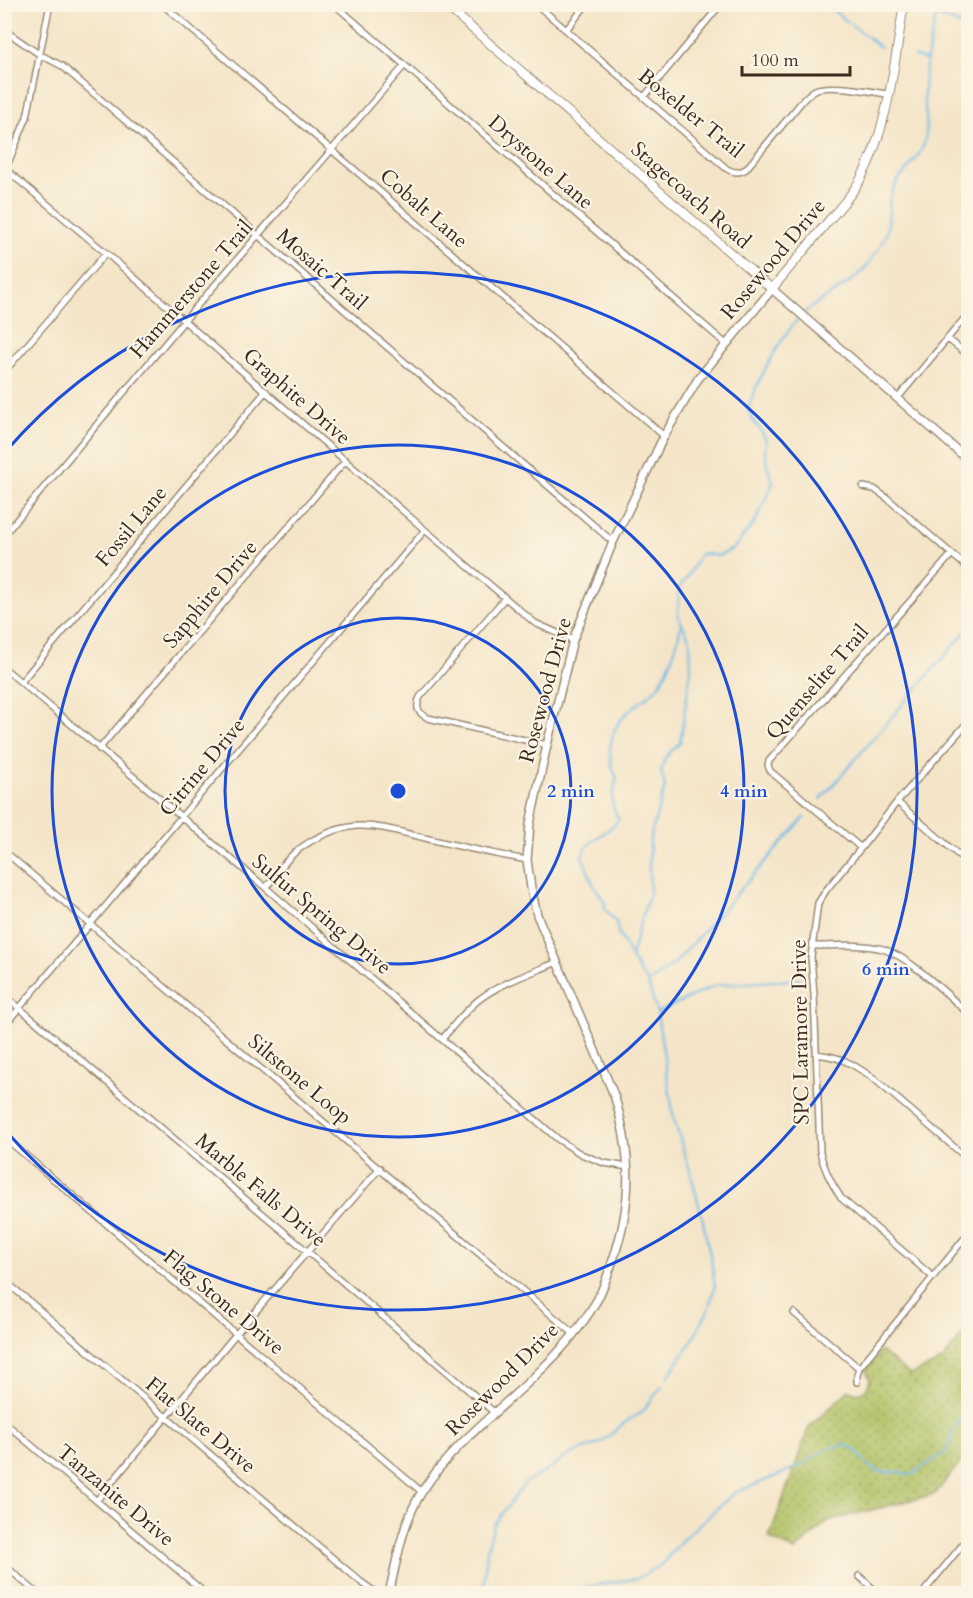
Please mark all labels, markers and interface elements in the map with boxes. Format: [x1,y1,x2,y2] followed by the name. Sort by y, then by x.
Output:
[742,39,850,77] scale bar
[751,48,799,73] text: 100 m
[632,62,750,165] street label: Boxelder Trail
[482,108,600,216] street label: Drystone Lane
[624,135,757,256] street label: Stagecoach Road
[373,162,474,255] street label: Cobalt Lane
[714,193,833,326] street label: Rosewood Drive
[123,214,260,365] street label: Hammerstone Trail
[270,222,373,317] street label: Mosaic Trail
[236,341,357,451] street label: Graphite Drive
[89,480,174,573] street label: Fossil Lane
[157,534,264,655] street label: Sapphire Drive
[512,614,579,766] street label: Rosewood Drive
[759,618,876,746] street label: Quenselite Trail
[153,712,252,823] street label: Citrine Drive
[547,779,595,804] text: 2 min
[720,779,768,804] text: 4 min
[388,781,408,801] centre of rings
[246,847,398,981] street label: Sulfur Spring Drive
[784,939,817,1125] street label: SPC Laramore Drive
[862,957,910,982] text: 6 min
[242,1027,358,1131] street label: Siltstone Loop
[189,1127,333,1254] street label: Marble Falls Drive
[157,1243,291,1362] street label: Flag Stone Drive
[439,1316,566,1443] street label: Rosewood Drive
[139,1371,262,1480] street label: Flat Slate Drive
[51,1438,181,1553] street label: Tanzanite Drive

